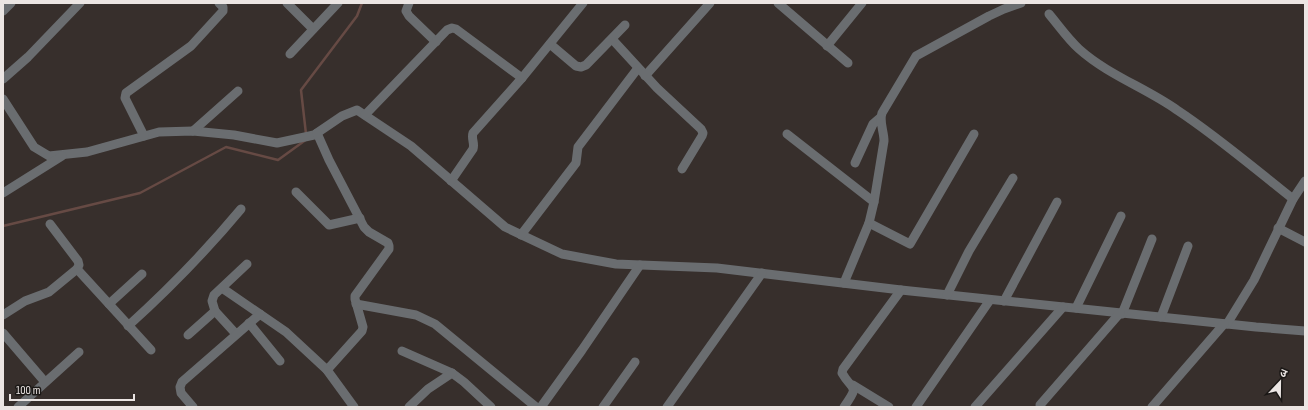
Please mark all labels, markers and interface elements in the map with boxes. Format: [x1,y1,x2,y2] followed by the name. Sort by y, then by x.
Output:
[1260,362,1300,402] north arrow
[1278,366,1289,381] text: उ
[10,376,134,402] scale bar
[16,383,41,398] text: 100 m

